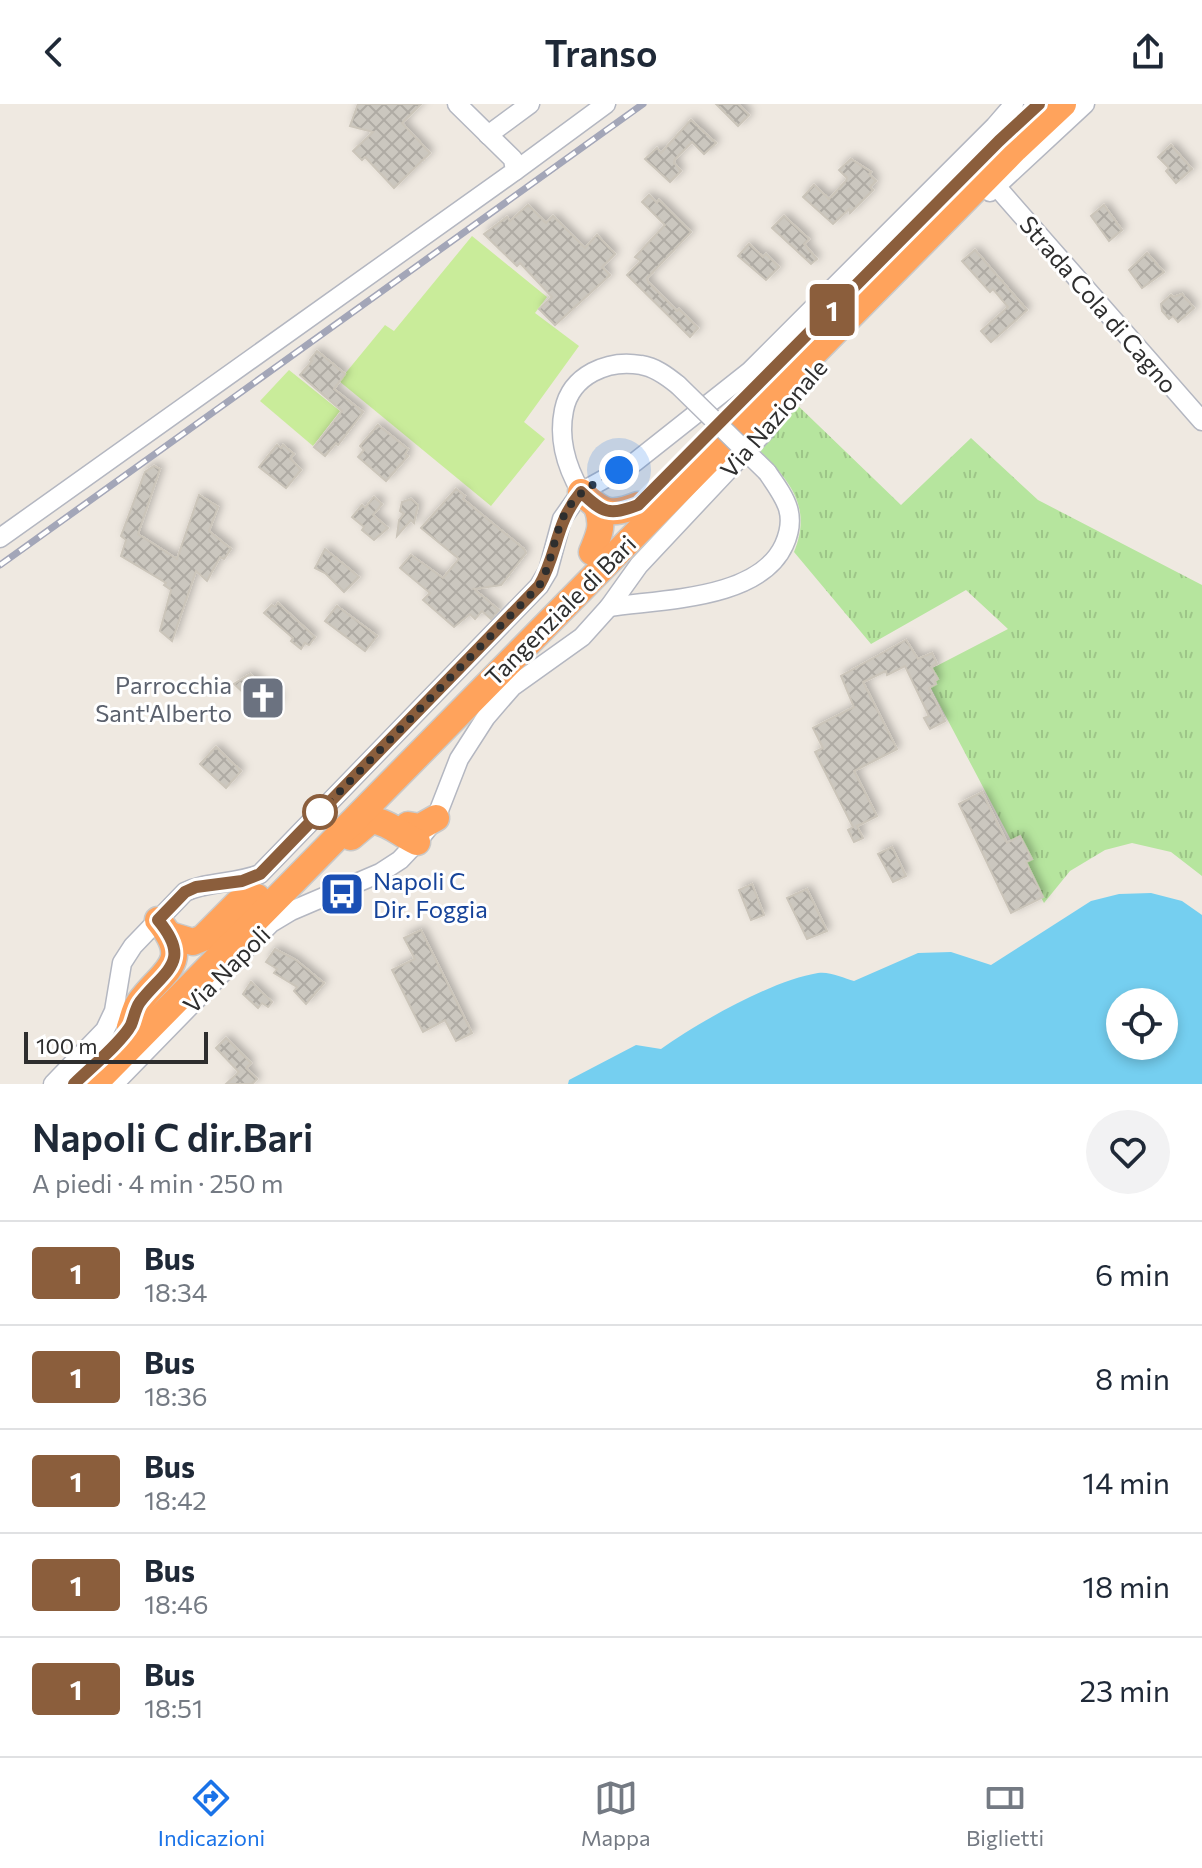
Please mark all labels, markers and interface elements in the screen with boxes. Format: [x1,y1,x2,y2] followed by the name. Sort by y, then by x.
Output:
[32,30,76,74] icon: back
[545,30,657,74] text: Transo
[1126,30,1170,74] icon: share
[1014,209,1184,399] street label: Strada Cola di Cagno
[806,284,858,336] line badge: 1
[826,293,838,327] text: 1
[714,353,832,483] street label: Via Nazionale
[599,450,639,490] your location
[479,529,641,691] street label: Tangenziale di Bari
[95,670,232,727] place label: Parrocchia Sant'Alberto
[239,674,287,722] church icon: Parrocchia Sant'Alberto
[303,795,337,829] unlabelled marker
[373,866,488,923] place label: Napoli C Dir. Foggia
[318,870,366,918] bus stop icon: Napoli C Dir. Foggia
[176,919,276,1019] street label: Via Napoli
[1106,988,1178,1060] map controls
[1106,988,1178,1060] button: locate
[24,1028,208,1064] scale bar
[36,1032,98,1059] text: 100 m
[1086,1110,1170,1194] button: heart
[32,1113,313,1160] text: Napoli C dir.Bari
[32,1167,283,1198] text: A piedi · 4 min · 250 m
[144,1239,195,1276] text: Bus
[1095,1255,1170,1292] text: 6 min
[70,1256,82,1290] text: 1
[144,1276,207,1307] text: 18:34
[144,1343,195,1380] text: Bus
[1095,1359,1170,1396] text: 8 min
[70,1360,82,1394] text: 1
[144,1380,208,1411] text: 18:36
[144,1447,195,1484] text: Bus
[1082,1463,1170,1500] text: 14 min
[70,1464,82,1498] text: 1
[144,1484,207,1515] text: 18:42
[144,1551,195,1588] text: Bus
[1082,1567,1170,1604] text: 18 min
[70,1568,82,1602] text: 1
[144,1588,208,1619] text: 18:46
[144,1655,195,1692] text: Bus
[1079,1671,1170,1708] text: 23 min
[70,1672,82,1706] text: 1
[144,1692,203,1723] text: 18:51
[158,1776,265,1851] tab: Indicazioni
[581,1776,651,1851] tab: Mappa
[966,1776,1044,1851] tab: Biglietti

